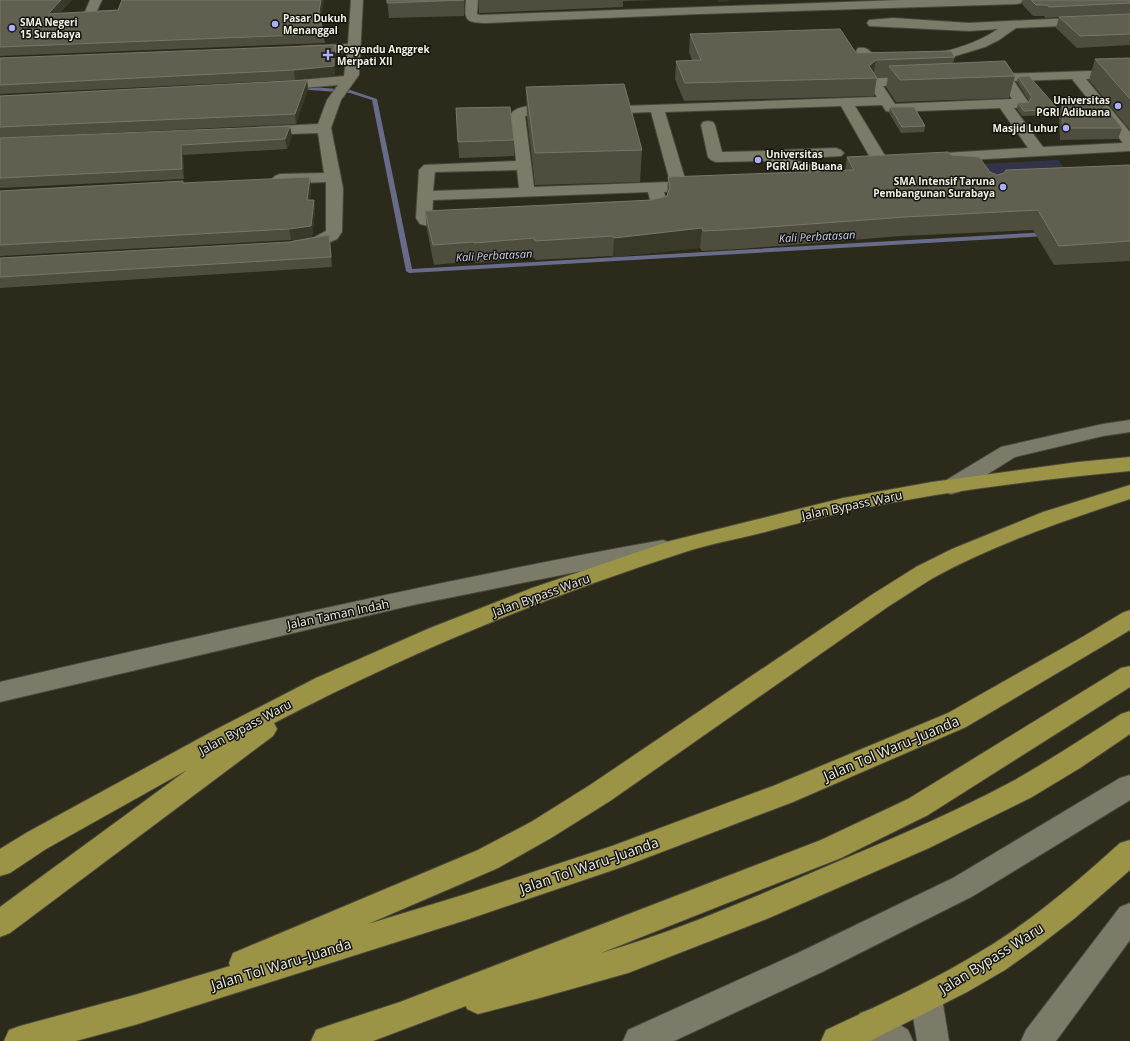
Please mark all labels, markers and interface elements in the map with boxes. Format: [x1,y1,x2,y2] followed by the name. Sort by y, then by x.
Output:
[283,11,347,37] place label: Pasar Dukuh Menanggal
[20,15,81,41] place label: SMA Negeri 15 Surabaya
[270,19,280,29] marker: Pasar Dukuh Menanggal
[7,23,17,33] marker: SMA Negeri 15 Surabaya
[337,42,430,68] place label: Posyandu Anggrek Merpati XII
[322,49,334,61] marker: Posyandu Anggrek Merpati XII
[1036,93,1110,119] place label: Universitas PGRI Adibuana
[1113,101,1123,111] marker: Universitas PGRI Adibuana
[993,121,1058,135] place label: Masjid Luhur
[1061,123,1071,133] marker: Masjid Luhur
[766,147,843,173] place label: Universitas PGRI Adi Buana
[753,155,763,165] marker: Universitas PGRI Adi Buana
[873,174,995,200] place label: SMA Intensif Taruna Pembangunan Surabaya
[998,182,1008,192] marker: SMA Intensif Taruna Pembangunan Surabaya
[778,227,856,245] water label: Kali Perbatasan
[455,246,533,264] water label: Kali Perbatasan
[799,486,904,524] street label: Jalan Bypass Waru
[489,570,592,621] street label: Jalan Bypass Waru
[285,595,390,633] street label: Jalan Taman Indah
[195,695,294,759] street label: Jalan Bypass Waru
[819,711,962,786] street label: Jalan Tol Waru–Juanda
[515,832,661,898] street label: Jalan Tol Waru–Juanda
[934,918,1047,999] street label: Jalan Bypass Waru
[207,934,353,995] street label: Jalan Tol Waru–Juanda

